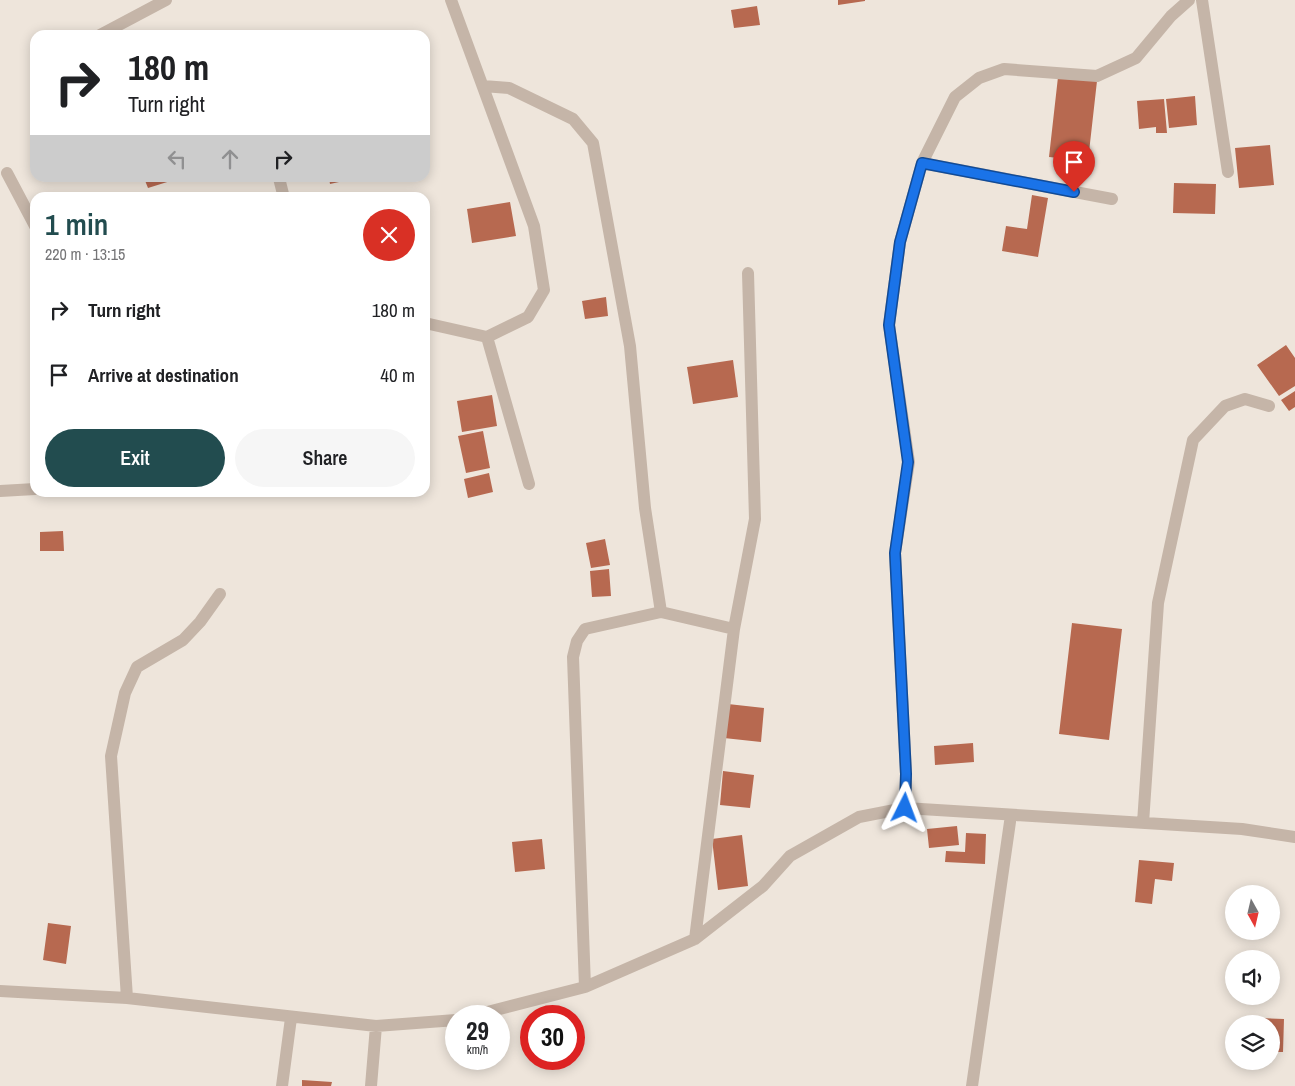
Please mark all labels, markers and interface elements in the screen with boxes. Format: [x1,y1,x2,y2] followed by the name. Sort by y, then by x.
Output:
[128,44,209,91] text: 180 m
[45,50,110,115] icon: right
[128,89,205,119] text: Turn right
[1053,141,1095,192] pin
[163,145,191,173] icon: left
[216,145,244,173] icon: ahead
[269,145,297,173] icon: right
[1060,148,1088,176] icon: arrive
[45,204,108,244] text: 1 min
[363,209,415,261] button: close
[45,243,125,265] text: 220 m · 13:15
[45,296,73,324] icon: right
[88,297,160,323] text: Turn right
[372,297,415,323] text: 180 m
[45,361,73,389] icon: arrive
[88,362,239,388] text: Arrive at destination
[380,362,415,388] text: 40 m
[45,429,225,487] button: Exit
[235,429,415,487] button: Share
[878,781,930,833] position arrow
[1225,885,1280,940] north arrow
[1225,885,1280,1070] map controls
[1225,950,1280,1005] button: sound
[520,1005,585,1070] speed limit sign: 30
[466,1014,489,1048] text: 29
[1225,1015,1280,1070] button: layers
[467,1042,488,1058] text: km/h

